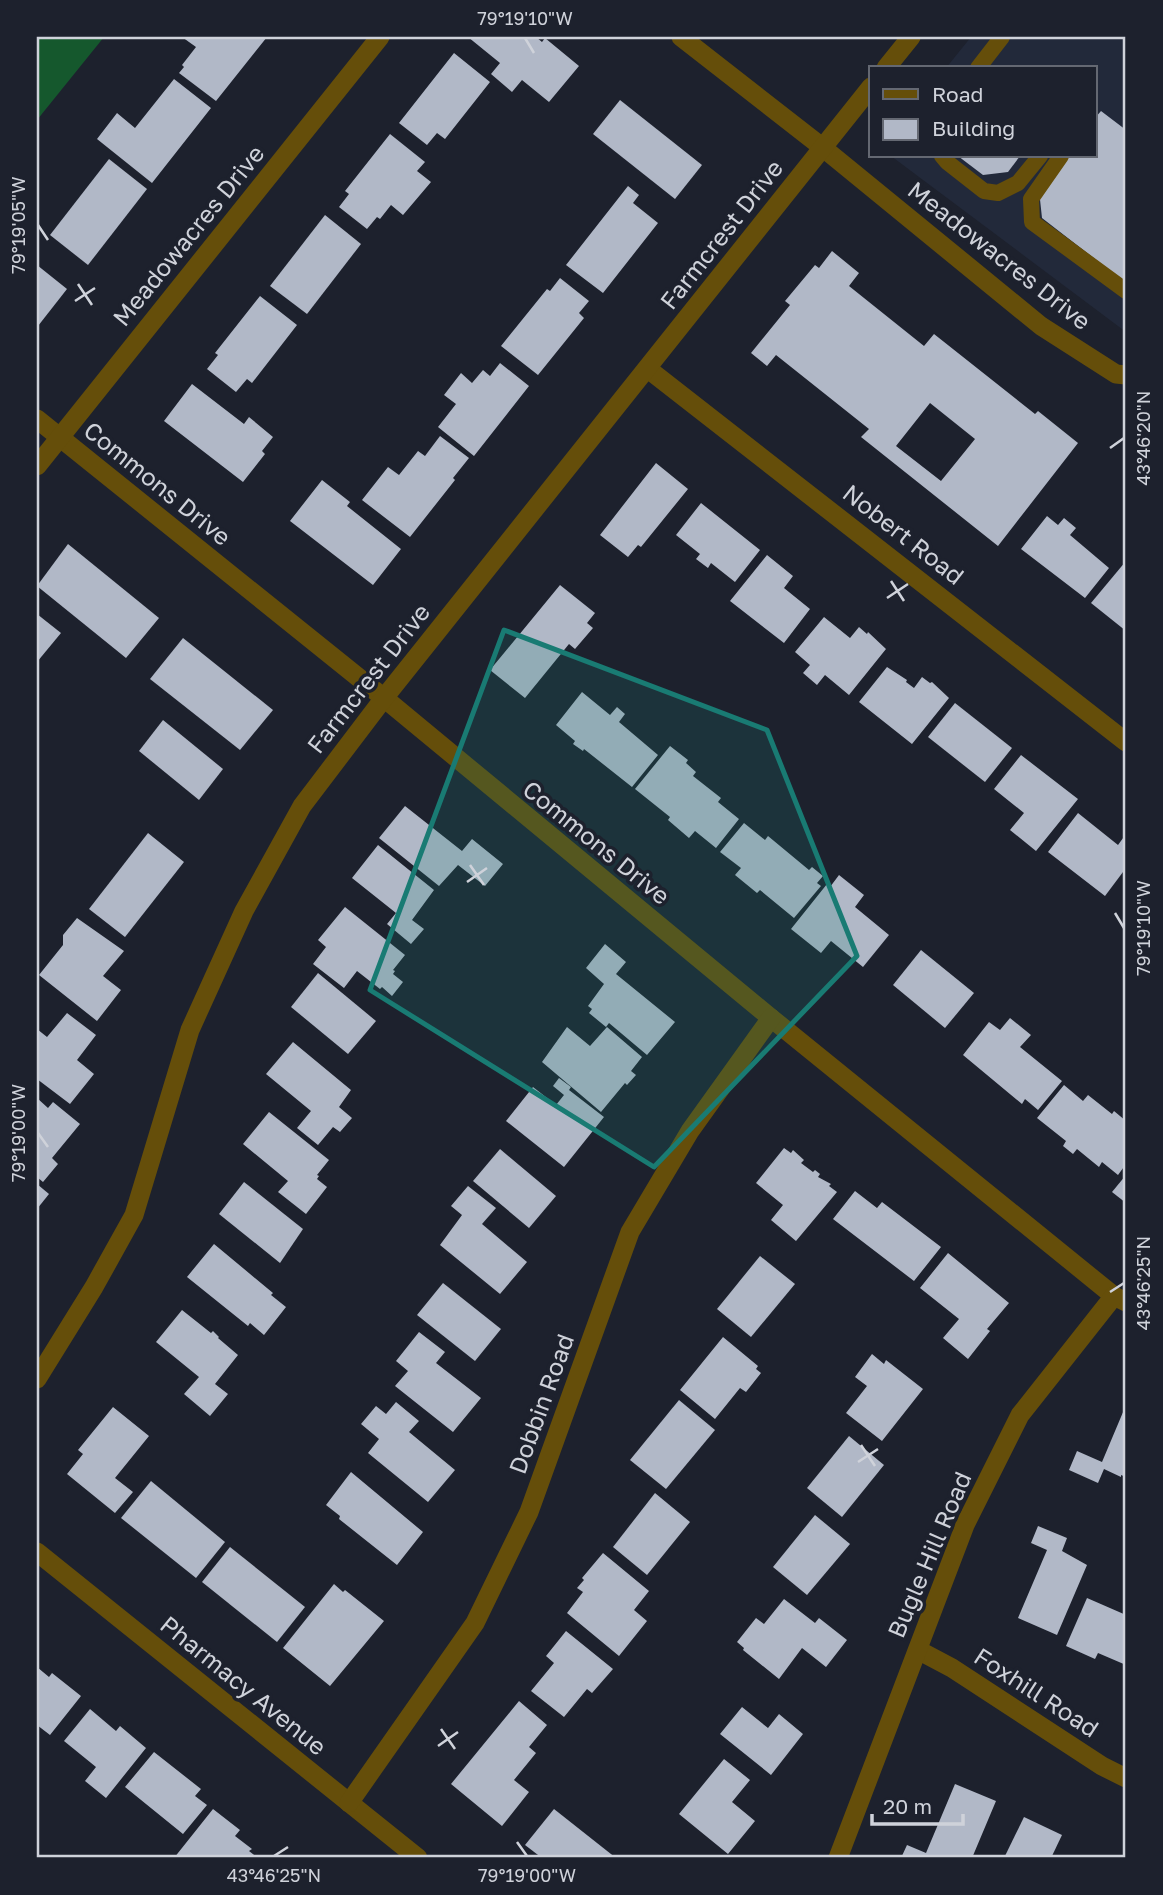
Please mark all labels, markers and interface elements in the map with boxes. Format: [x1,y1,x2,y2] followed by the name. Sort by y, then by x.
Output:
[477,7,573,29] text: 79°19'10"W
[869,66,1096,158] legend
[932,81,983,107] text: Road
[932,115,1015,141] text: Building
[106,139,270,331] street label: Meadowacres Drive
[653,153,788,315] street label: Farmcrest Drive
[903,174,1097,335] street label: Meadowacres Drive
[7,176,29,274] text: 79°19'05"W
[1132,390,1154,486] text: 43°46'20"N
[79,415,237,551] street label: Commons Drive
[838,478,970,590] street label: Nobert Road
[300,597,435,759] street label: Farmcrest Drive
[518,774,676,910] street label: Commons Drive
[1132,880,1154,976] text: 79°19'10"W
[7,1084,29,1182] text: 79°19'00"W
[1132,1236,1154,1330] text: 43°46'25"N
[502,1330,579,1477] street label: Dobbin Road
[881,1467,977,1642] street label: Bugle Hill Road
[155,1609,333,1761] street label: Pharmacy Avenue
[969,1641,1104,1743] street label: Foxhill Road
[872,1783,964,1827] scale bar
[883,1793,932,1819] text: 20 m
[227,1864,321,1886] text: 43°46'25"N
[478,1864,576,1886] text: 79°19'00"W

